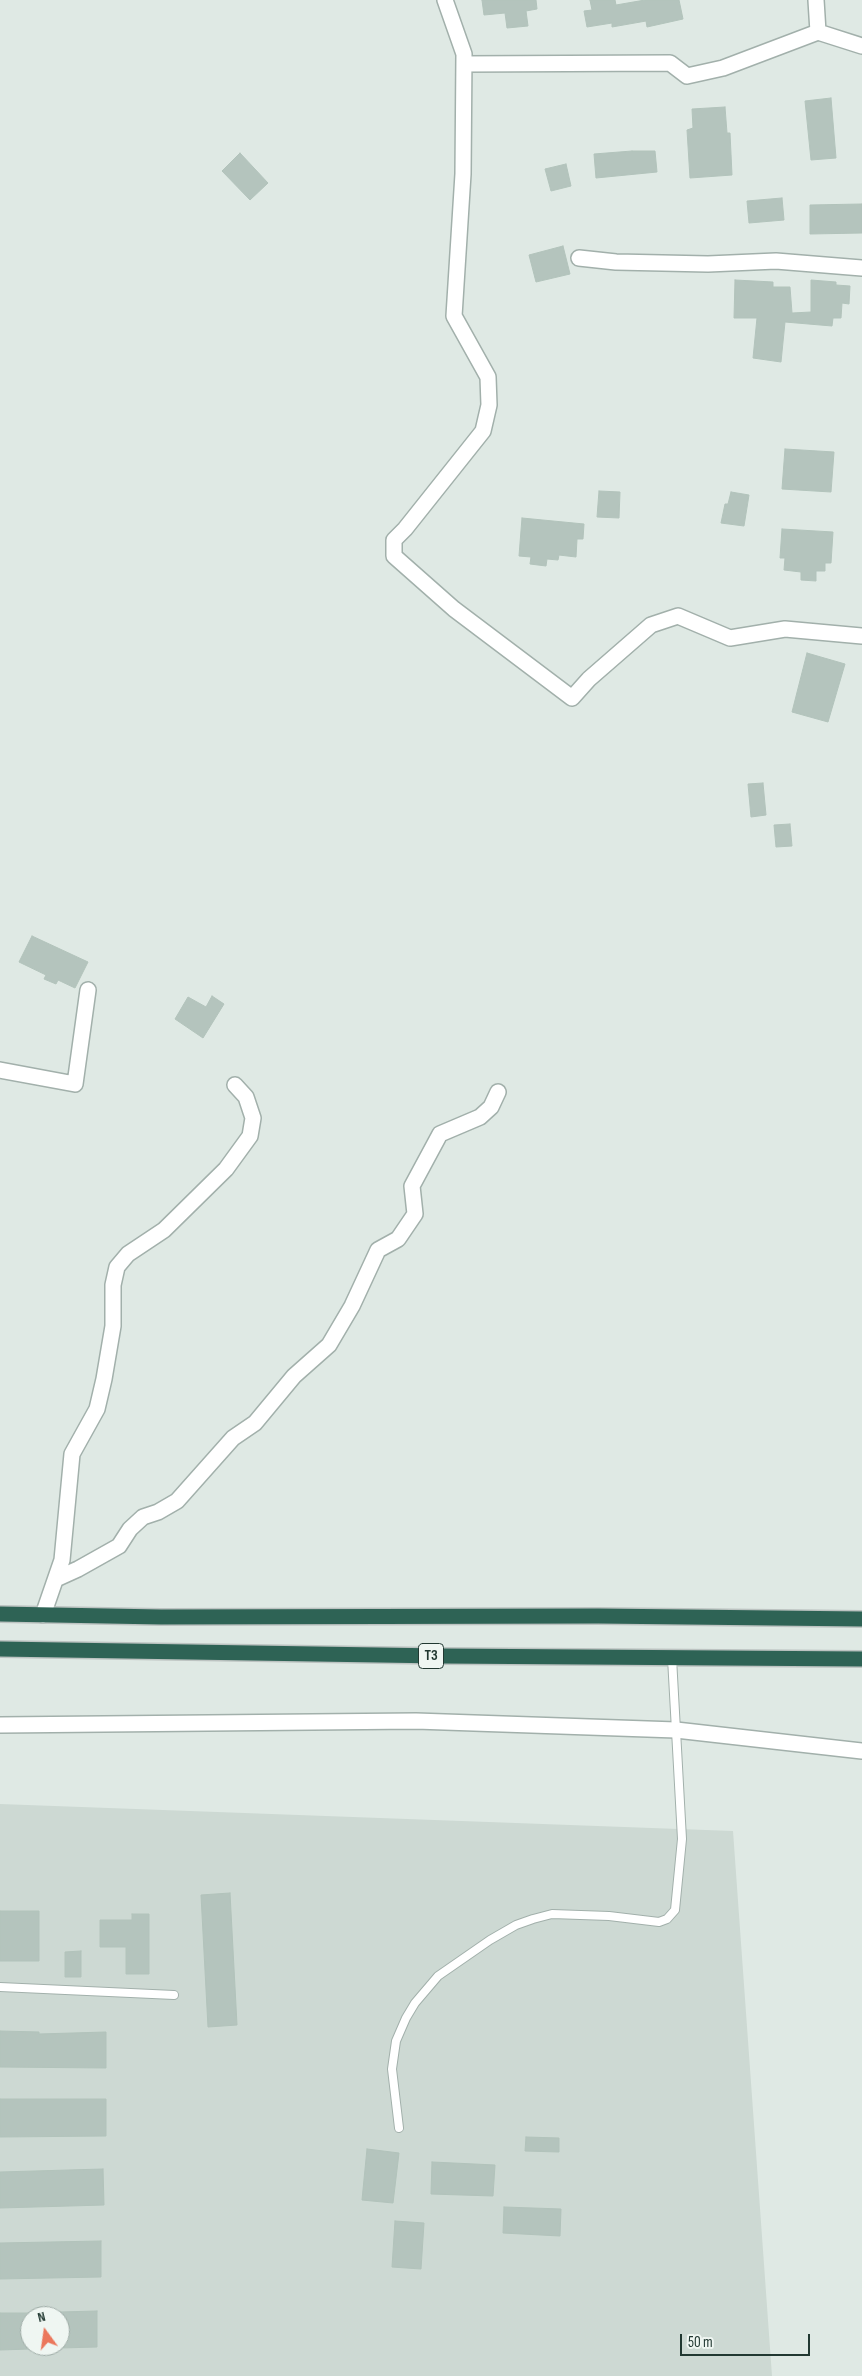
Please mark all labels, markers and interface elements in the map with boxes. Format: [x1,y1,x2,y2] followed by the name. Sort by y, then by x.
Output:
[418,1644,444,1668] road number: T3
[20,2306,70,2356] north arrow
[36,2308,47,2326] text: N
[682,2324,812,2356] scale bar
[688,2333,713,2352] text: 50 m

